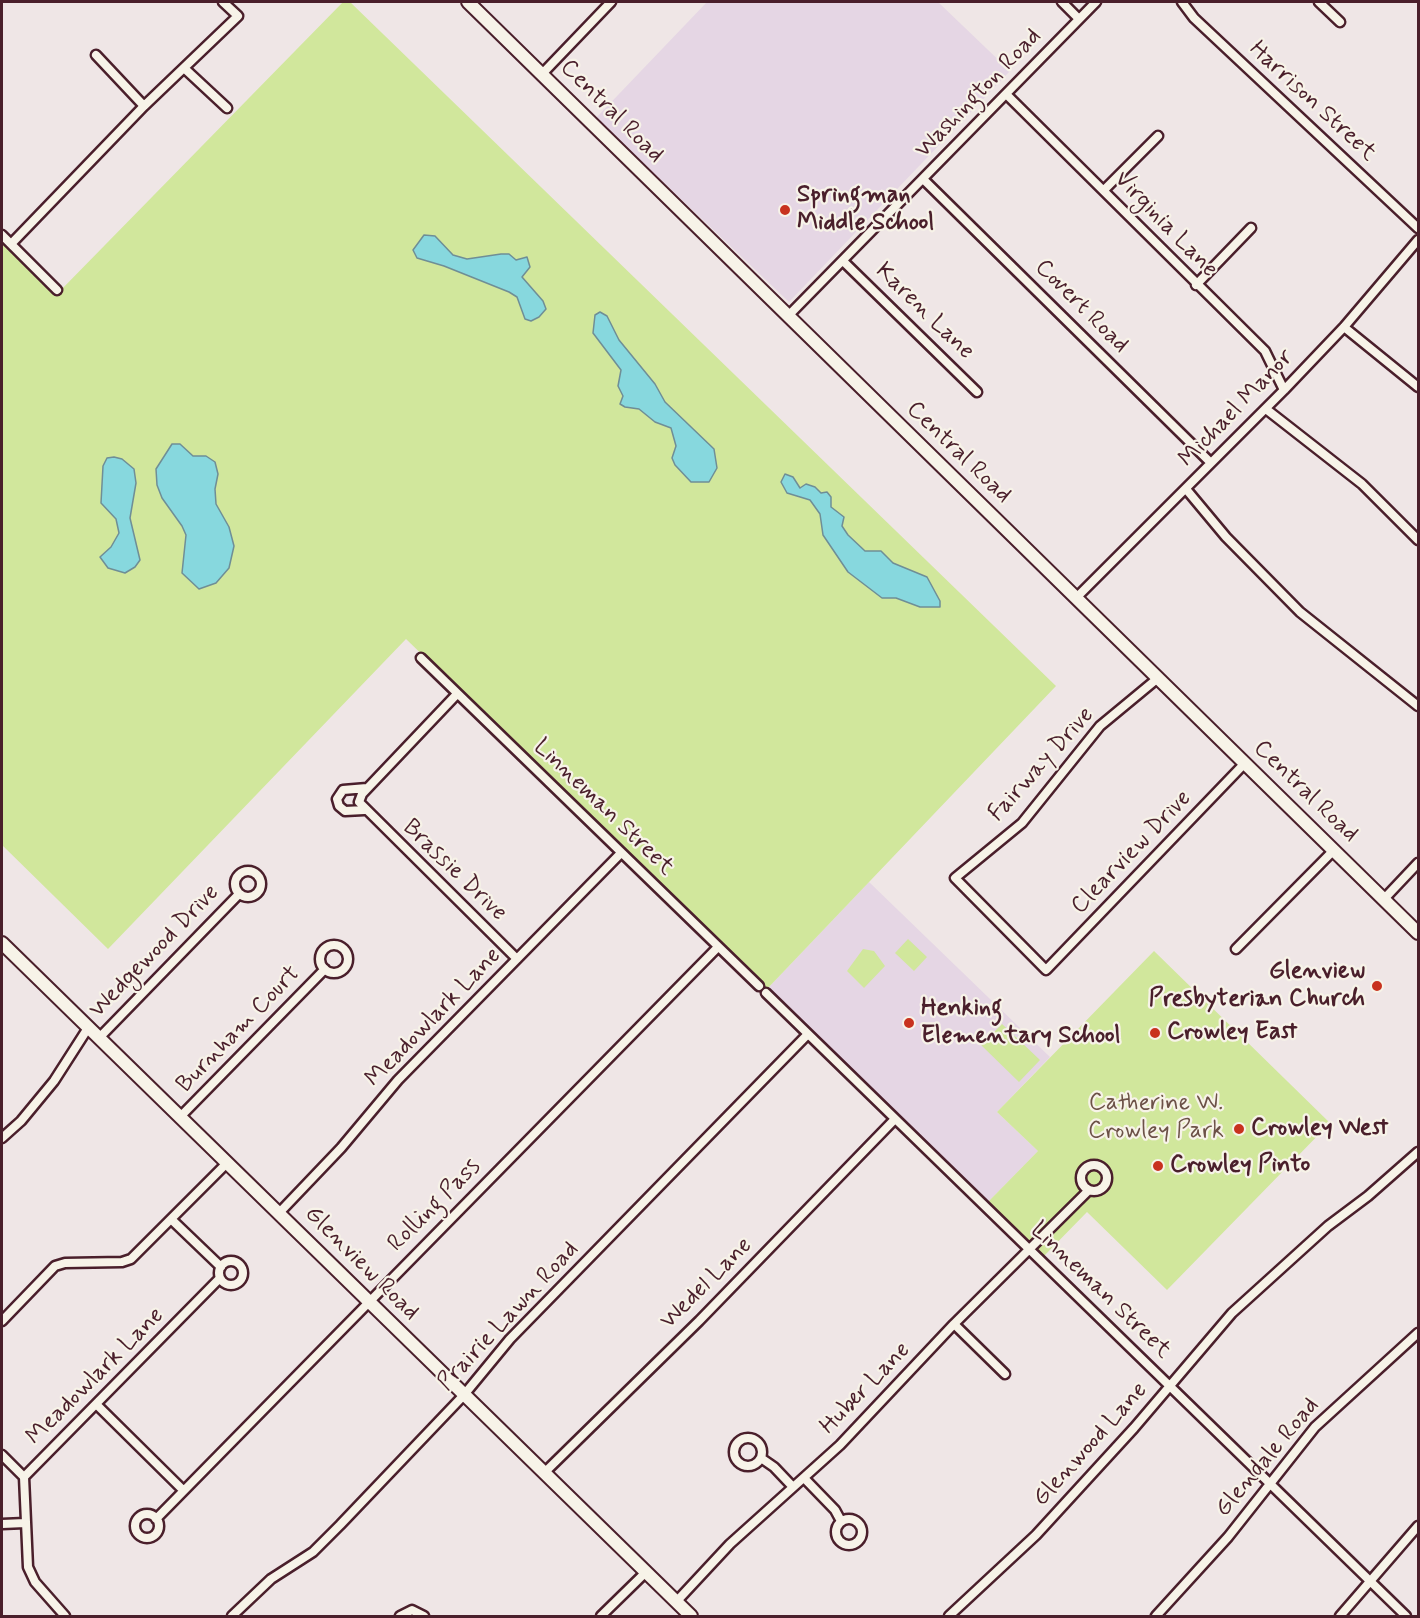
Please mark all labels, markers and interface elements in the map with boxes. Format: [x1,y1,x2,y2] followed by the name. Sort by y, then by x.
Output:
[910,23,1048,165] street label: Washington Road
[1242,36,1382,168] street label: Harrison Street
[553,54,669,170] street label: Central Road
[1107,166,1223,284] street label: Virginia Lane
[797,182,934,238] place label: Springman Middle School
[778,203,792,217] marker: Springman Middle School
[1028,254,1134,360] street label: Covert Road
[868,258,980,366] street label: Karen Lane
[1174,344,1300,474] street label: Michael Manor
[899,396,1017,510] street label: Central Road
[983,702,1101,828] street label: Fairway Drive
[527,733,679,883] street label: Linneman Street
[1246,735,1364,849] street label: Central Road
[1066,785,1198,921] street label: Clearview Drive
[396,814,512,928] street label: Brassie Drive
[84,879,226,1025] street label: Wedgewood Drive
[360,942,508,1094] street label: Meadowlark Lane
[1149,958,1365,1014] place label: Glenview Presbyterian Church
[171,960,307,1100] street label: Burnham Court
[1370,979,1384,993] marker: Glenview Presbyterian Church
[921,995,1120,1051] place label: Henking Elementary School
[902,1016,916,1030] marker: Henking Elementary School
[1167,1019,1297,1047] place label: Crowley East
[1148,1026,1162,1040] marker: Crowley East
[1088,1090,1224,1146] park label: Catherine W. Crowley Park
[1251,1115,1388,1143] place label: Crowley West
[1232,1122,1246,1136] marker: Crowley West
[1170,1152,1310,1180] place label: Crowley Pinto
[382,1153,488,1259] street label: Rolling Pass
[1151,1159,1165,1173] marker: Crowley Pinto
[298,1201,424,1327] street label: Glenview Road
[1024,1216,1176,1366] street label: Linneman Street
[655,1232,759,1336] street label: Wedel Lane
[432,1236,586,1398] street label: Prairie Lawn Road
[21,1302,171,1452] street label: Meadowlark Lane
[815,1337,917,1441] street label: Huber Lane
[1028,1377,1154,1513] street label: Glenwood Lane
[1210,1393,1326,1523] street label: Glendale Road

